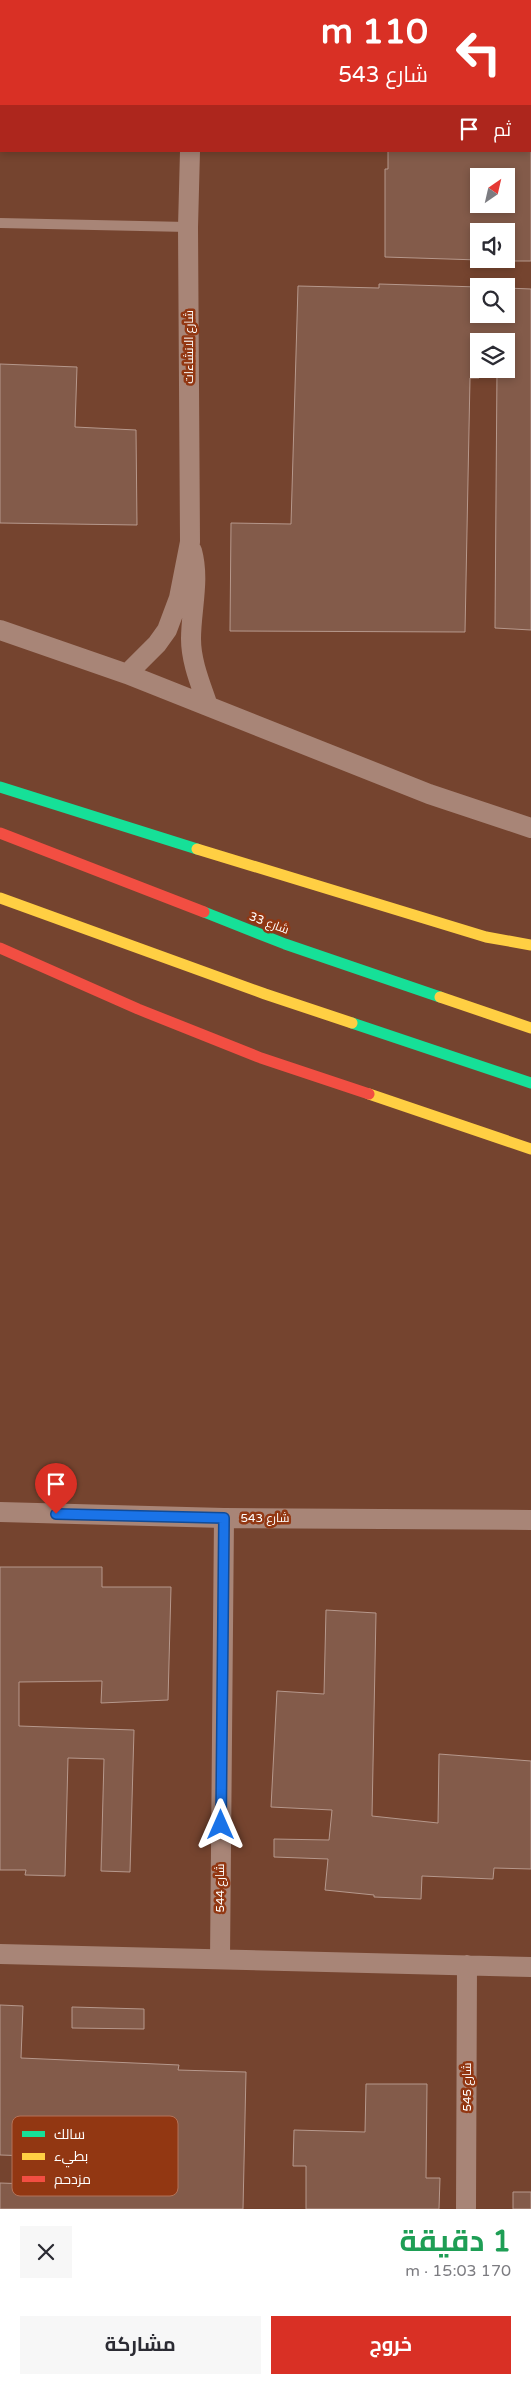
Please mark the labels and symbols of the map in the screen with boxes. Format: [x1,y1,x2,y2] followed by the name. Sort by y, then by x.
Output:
[470,168,515,212] north arrow
[182,310,197,384] street label: شارع الانشاءات
[247,909,291,938] street label: شارع 33
[35,1463,77,1514] pin
[241,1511,290,1526] street label: شارع 543
[194,1798,246,1850] position arrow
[213,1863,228,1912] street label: شارع 544
[460,2062,475,2111] street label: شارع 545
[12,2116,178,2196] legend
[54,2126,85,2143] text: سالك
[54,2148,88,2168] text: بطيء
[54,2171,91,2189] text: مزدحم

